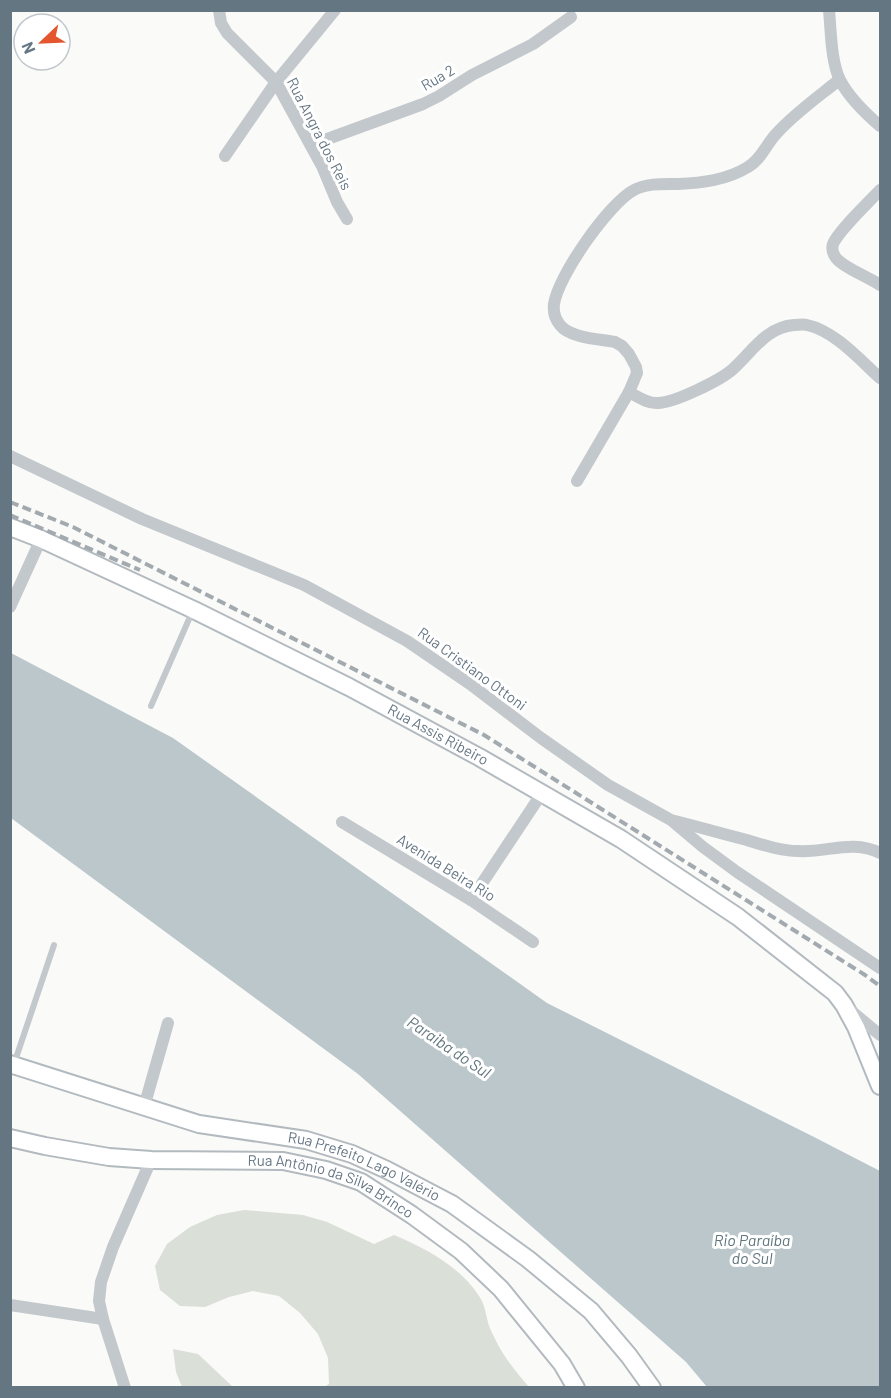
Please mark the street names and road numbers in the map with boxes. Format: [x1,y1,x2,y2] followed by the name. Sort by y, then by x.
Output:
[417,60,458,94] street label: Rua 2
[284,74,356,193] street label: Rua Angra dos Reis
[415,623,530,714] street label: Rua Cristiano Ottoni
[385,700,492,769] street label: Rua Assis Ribeiro
[394,830,499,905] street label: Avenida Beira Rio
[287,1127,444,1204] street label: Rua Prefeito Lago Valério
[248,1151,417,1222] street label: Rua Antônio da Silva Brinco

